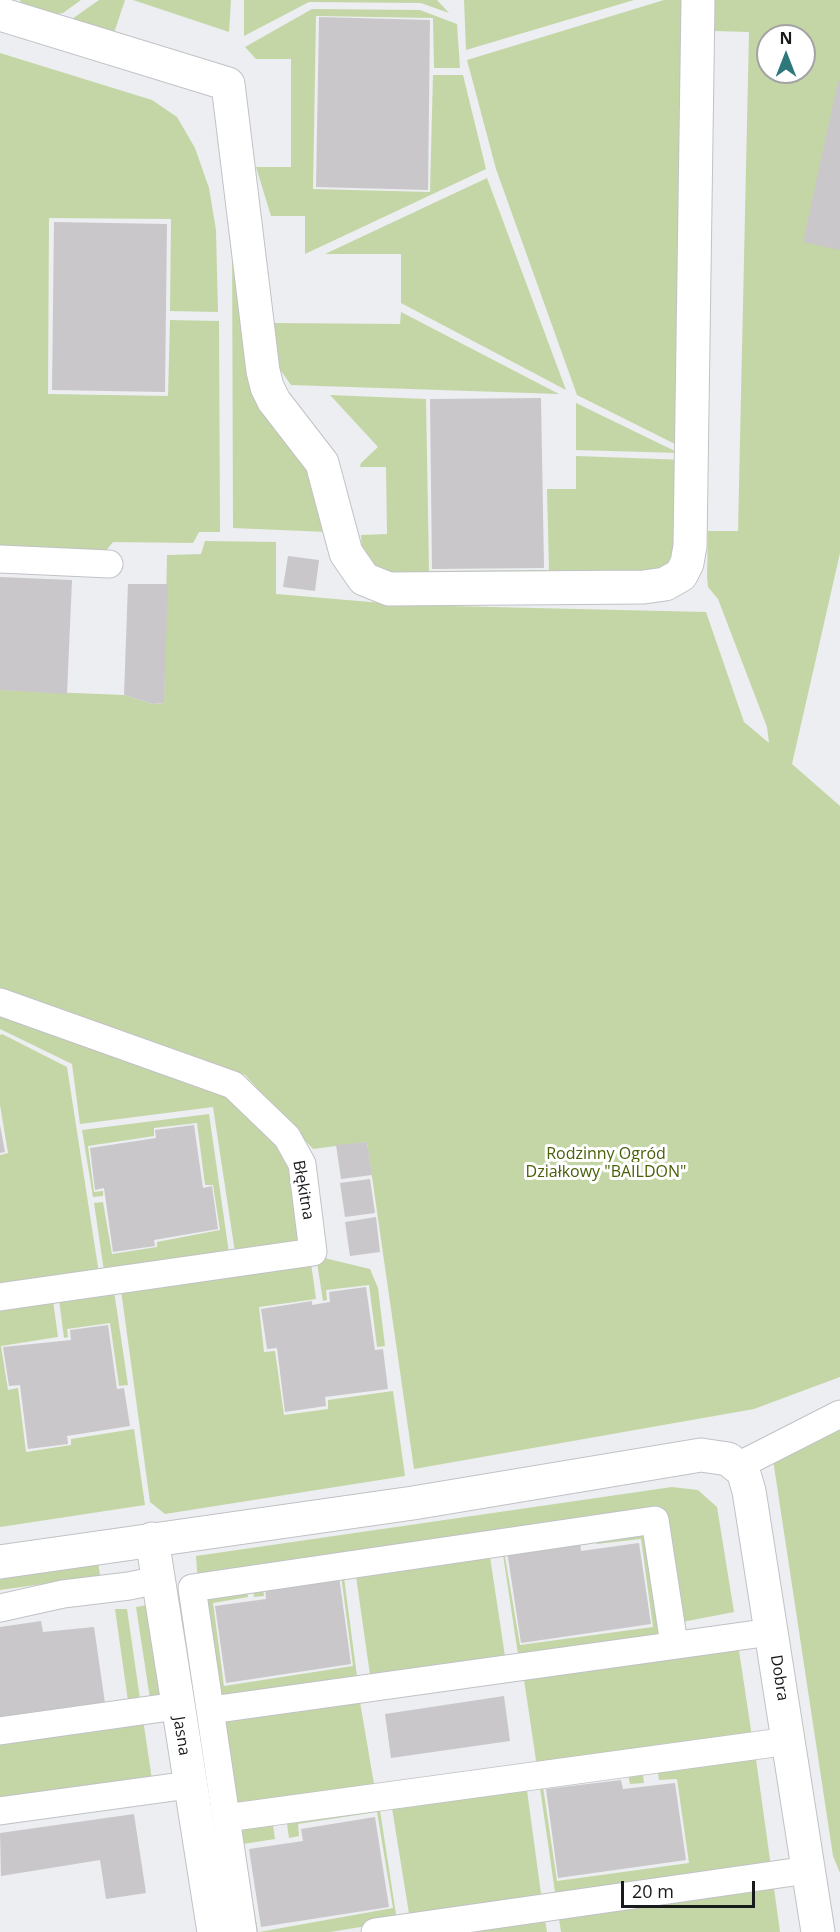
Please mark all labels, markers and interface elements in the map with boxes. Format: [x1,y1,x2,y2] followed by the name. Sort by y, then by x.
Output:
[756,24,816,84] north arrow
[779,27,793,49] text: N
[526,1144,686,1182] park label: Rodzinny Ogród Działkowy "BAILDON"
[288,1159,318,1221] street label: Błękitna
[766,1654,792,1702] street label: Dobra
[168,1715,194,1757] street label: Jasna
[624,1869,758,1907] scale bar
[632,1879,674,1903] text: 20 m

